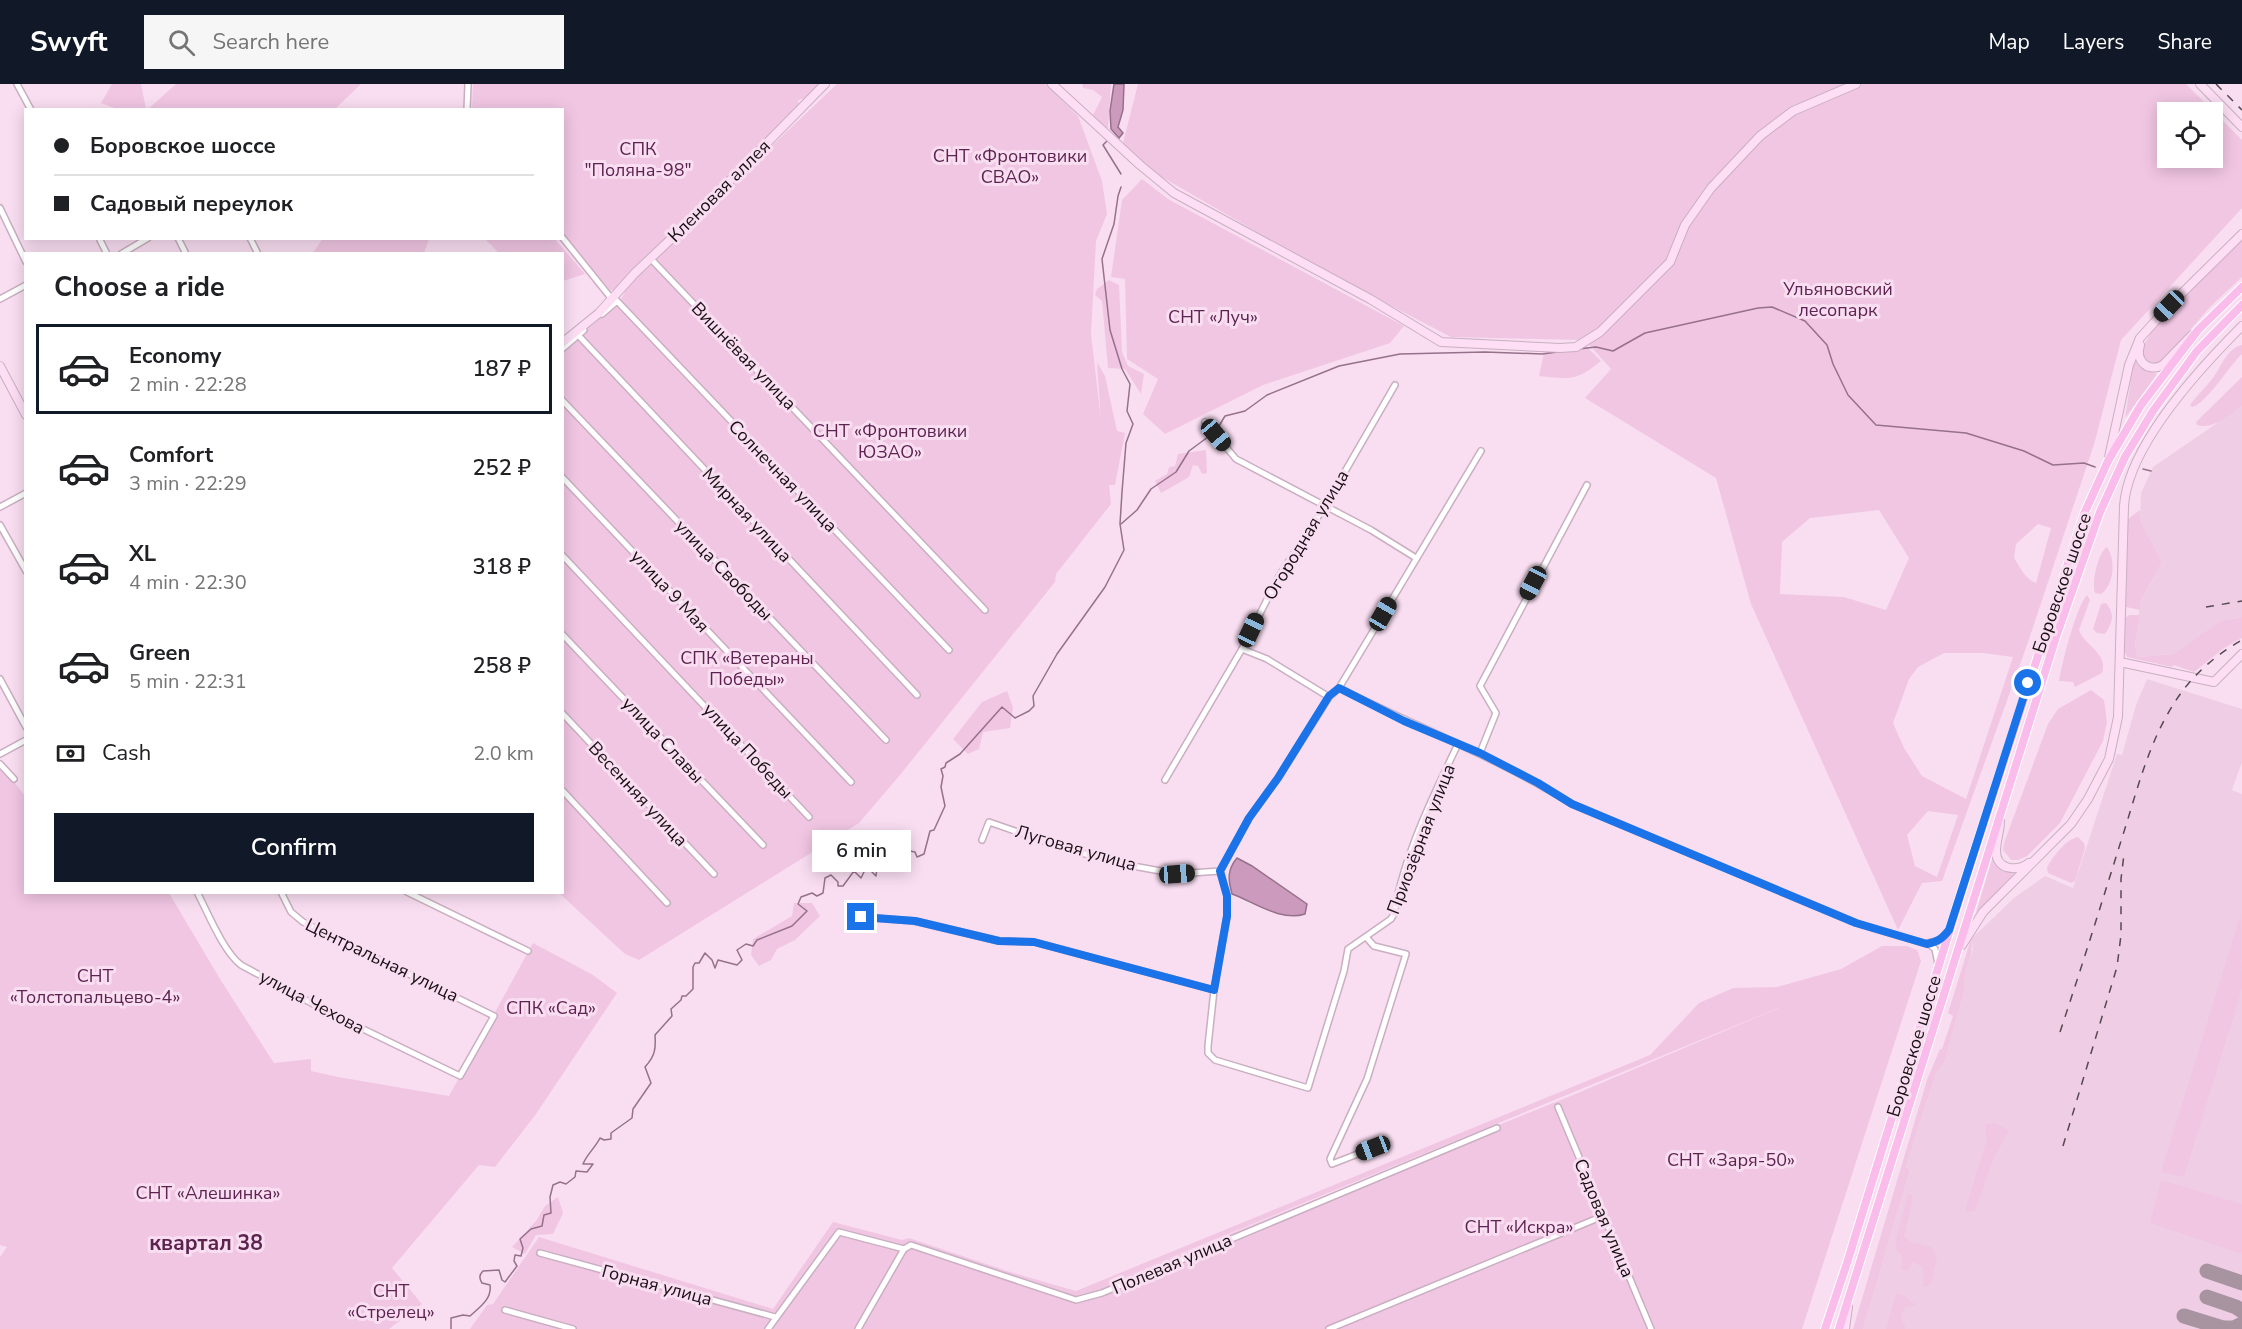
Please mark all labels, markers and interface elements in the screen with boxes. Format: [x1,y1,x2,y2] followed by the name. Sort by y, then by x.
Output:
[144,15,564,69] search box
[30,23,108,61] text: Swyft
[165,26,198,59] icon: search
[213,27,329,57] text: Search here
[1988,28,2030,56] text: Map
[2063,28,2124,56] text: Layers
[2157,28,2212,56] text: Share
[2157,102,2223,168] map controls
[2157,102,2223,168] button: locate
[90,131,276,161] text: Боровское шоссе
[662,134,776,248] street label: Кленовая аллея
[584,137,692,182] park label: СПК "Поляна-98"
[933,144,1087,189] park label: СНТ «Фронтовики СВАО»
[90,189,293,219] text: Садовый переулок
[54,269,225,306] text: Choose a ride
[1782,277,1893,322] park label: Ульяновский лесопарк
[2150,287,2188,325] car
[686,297,802,415] street label: Вишнёвая улица
[1168,305,1258,329] park label: СНТ «Луч»
[129,341,221,371] text: Economy
[57,342,111,396] icon: car
[472,354,531,384] text: 187 ₽
[129,371,247,398] text: 2 min · 22:28
[723,415,843,537] street label: Солнечная улица
[1198,415,1234,455] car
[813,419,967,464] park label: СНТ «Фронтовики ЮЗАО»
[129,440,213,470] text: Comfort
[57,441,111,495] icon: car
[472,453,531,483] text: 252 ₽
[697,462,797,568] street label: Мирная улица
[1258,465,1354,605] street label: Огородная улица
[129,470,247,497] text: 3 min · 22:29
[2027,510,2097,656] street label: Боровское шоссе
[670,514,778,626] street label: улица Свободы
[129,539,156,569] text: XL
[57,540,111,594] icon: car
[625,544,715,638] street label: улица 9 Мая
[472,552,531,582] text: 318 ₽
[1517,563,1549,603] car
[129,569,247,596] text: 4 min · 22:30
[1366,594,1400,634] car
[1235,610,1267,650] car
[129,638,190,668] text: Green
[57,639,111,693] icon: car
[680,646,814,691] park label: СПК «Ветераны Победы»
[472,651,531,681] text: 258 ₽
[129,668,247,695] text: 5 min · 22:31
[2014,669,2041,696] route start
[617,692,709,788] street label: улица Славы
[697,698,799,804] street label: улица Победы
[583,736,693,852] street label: Весенняя улица
[54,737,87,770] icon: cash
[102,738,151,768] text: Cash
[473,740,534,767] text: 2.0 km
[1381,760,1461,918] street label: Приозёрная улица
[54,813,534,882] button: Confirm
[1013,819,1139,877] street label: Луговая улица
[812,830,910,872] callout: 6 min
[836,837,887,864] text: 6 min
[1158,864,1196,884] car
[847,903,874,930] route end
[301,912,463,1008] street label: Центральная улица
[10,964,180,1009] park label: СНТ «Толстопальцево-4»
[255,964,369,1040] street label: улица Чехова
[1881,972,1947,1120] street label: Боровское шоссе
[506,996,596,1020] park label: СПК «Сад»
[1353,1133,1393,1163] car
[1667,1148,1795,1172] park label: СНТ «Заря-50»
[1568,1155,1640,1281] street label: Садовая улица
[136,1181,280,1205] park label: СНТ «Алешинка»
[1465,1215,1573,1239] park label: СНТ «Искра»
[1108,1228,1236,1300] street label: Полевая улица
[149,1229,263,1257] district label: квартал 38
[599,1259,715,1311] street label: Горная улица
[347,1279,435,1324] park label: СНТ «Стрелец»

